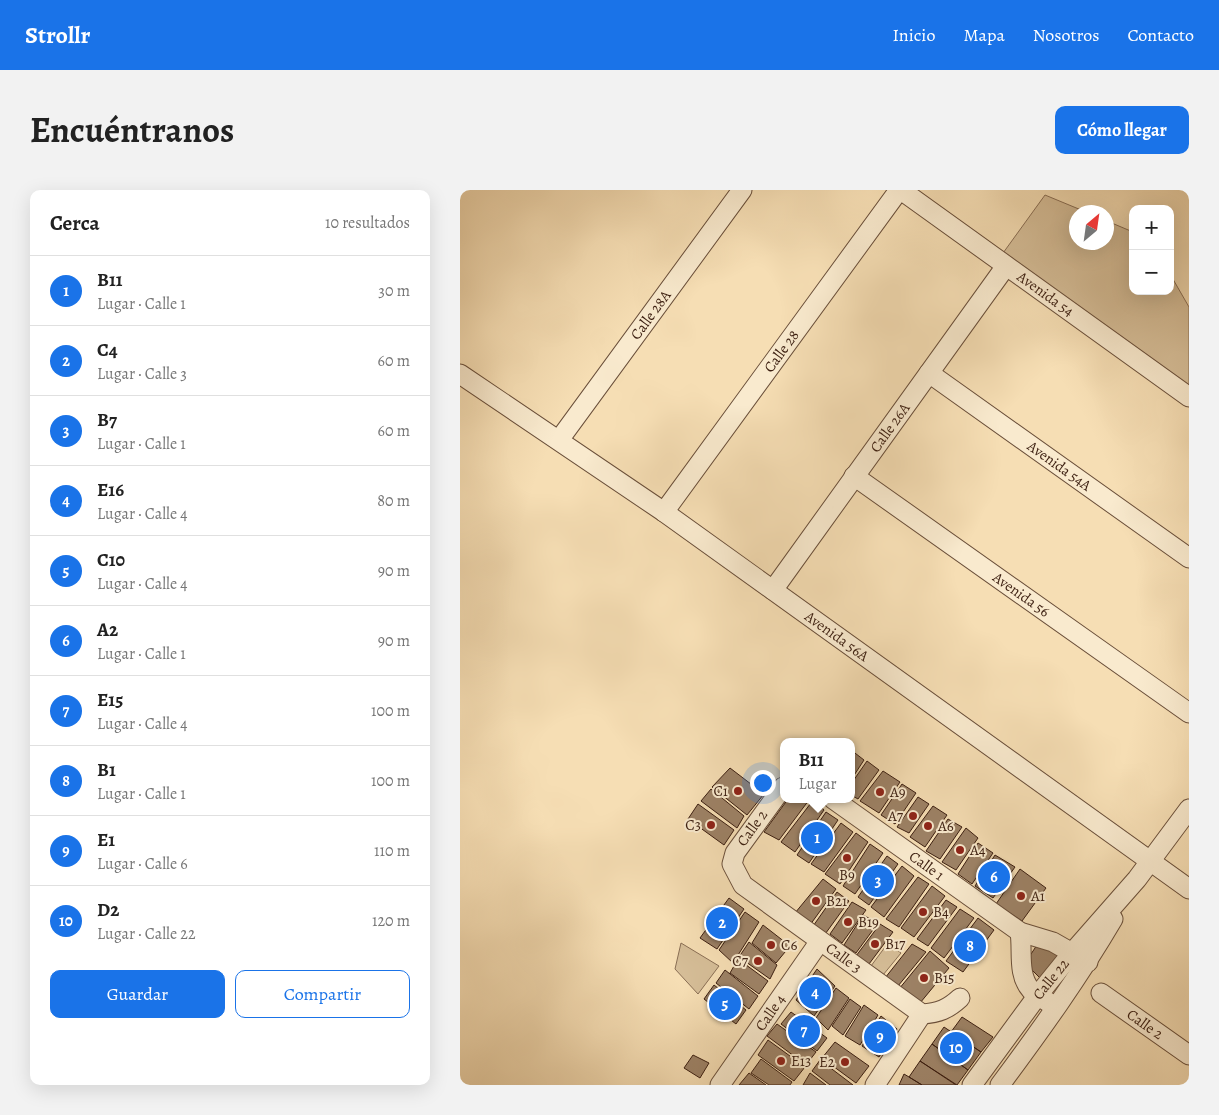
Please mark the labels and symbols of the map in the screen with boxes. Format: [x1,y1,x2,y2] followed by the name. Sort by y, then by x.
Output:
[1069,205,1114,250] north arrow
[1012,266,1078,321] street label: Avenida 54
[626,286,675,344] street label: Calle 28A
[759,326,804,376] street label: Calle 28
[865,399,914,456] street label: Calle 26A
[1023,436,1096,496] street label: Avenida 54A
[988,567,1054,622] street label: Avenida 56
[800,606,873,666] street label: Avenida 56A
[750,770,776,796] your location
[713,781,728,801] place label: C1
[889,782,906,802] place label: A9
[732,785,744,797] marker: C1
[874,786,886,798] marker: A9
[732,806,772,850] street label: Calle 2
[887,806,904,826] place label: A7
[907,810,919,822] marker: A7
[685,815,701,835] place label: C3
[937,816,954,836] place label: A6
[705,819,717,831] marker: C3
[801,819,833,857] pin: 1
[922,820,934,832] marker: A6
[969,840,986,860] place label: A4
[954,844,966,856] marker: A4
[905,846,948,885] street label: Calle 1
[841,852,853,864] marker: B9
[978,858,1010,896] pin: 6
[862,862,894,900] pin: 3
[839,865,855,885] place label: B9
[1030,886,1045,906] place label: A1
[1015,890,1027,902] marker: A1
[826,891,847,911] place label: B21
[810,895,822,907] marker: B21
[933,902,949,922] place label: B4
[706,904,738,942] pin: 2
[917,906,929,918] marker: B4
[858,912,879,932] place label: B19
[842,916,854,928] marker: B19
[954,927,986,965] pin: 8
[885,934,906,954] place label: B17
[781,935,797,955] place label: C6
[822,938,866,977] street label: Calle 3
[869,938,881,950] marker: B17
[765,939,777,951] marker: C6
[732,951,749,971] place label: C7
[1028,954,1074,1004] street label: Calle 22
[752,955,764,967] marker: C7
[934,968,955,988] place label: B15
[918,972,930,984] marker: B15
[799,974,831,1012] pin: 4
[709,985,741,1023] pin: 5
[751,990,790,1035] street label: Calle 4
[1123,1004,1167,1044] street label: Calle 2
[788,1012,820,1050] pin: 7
[864,1018,896,1056] pin: 9
[940,1029,972,1067] pin: 10
[791,1051,811,1071] place label: E13
[819,1052,835,1072] place label: E2
[775,1055,787,1067] marker: E13
[839,1056,851,1068] marker: E2

